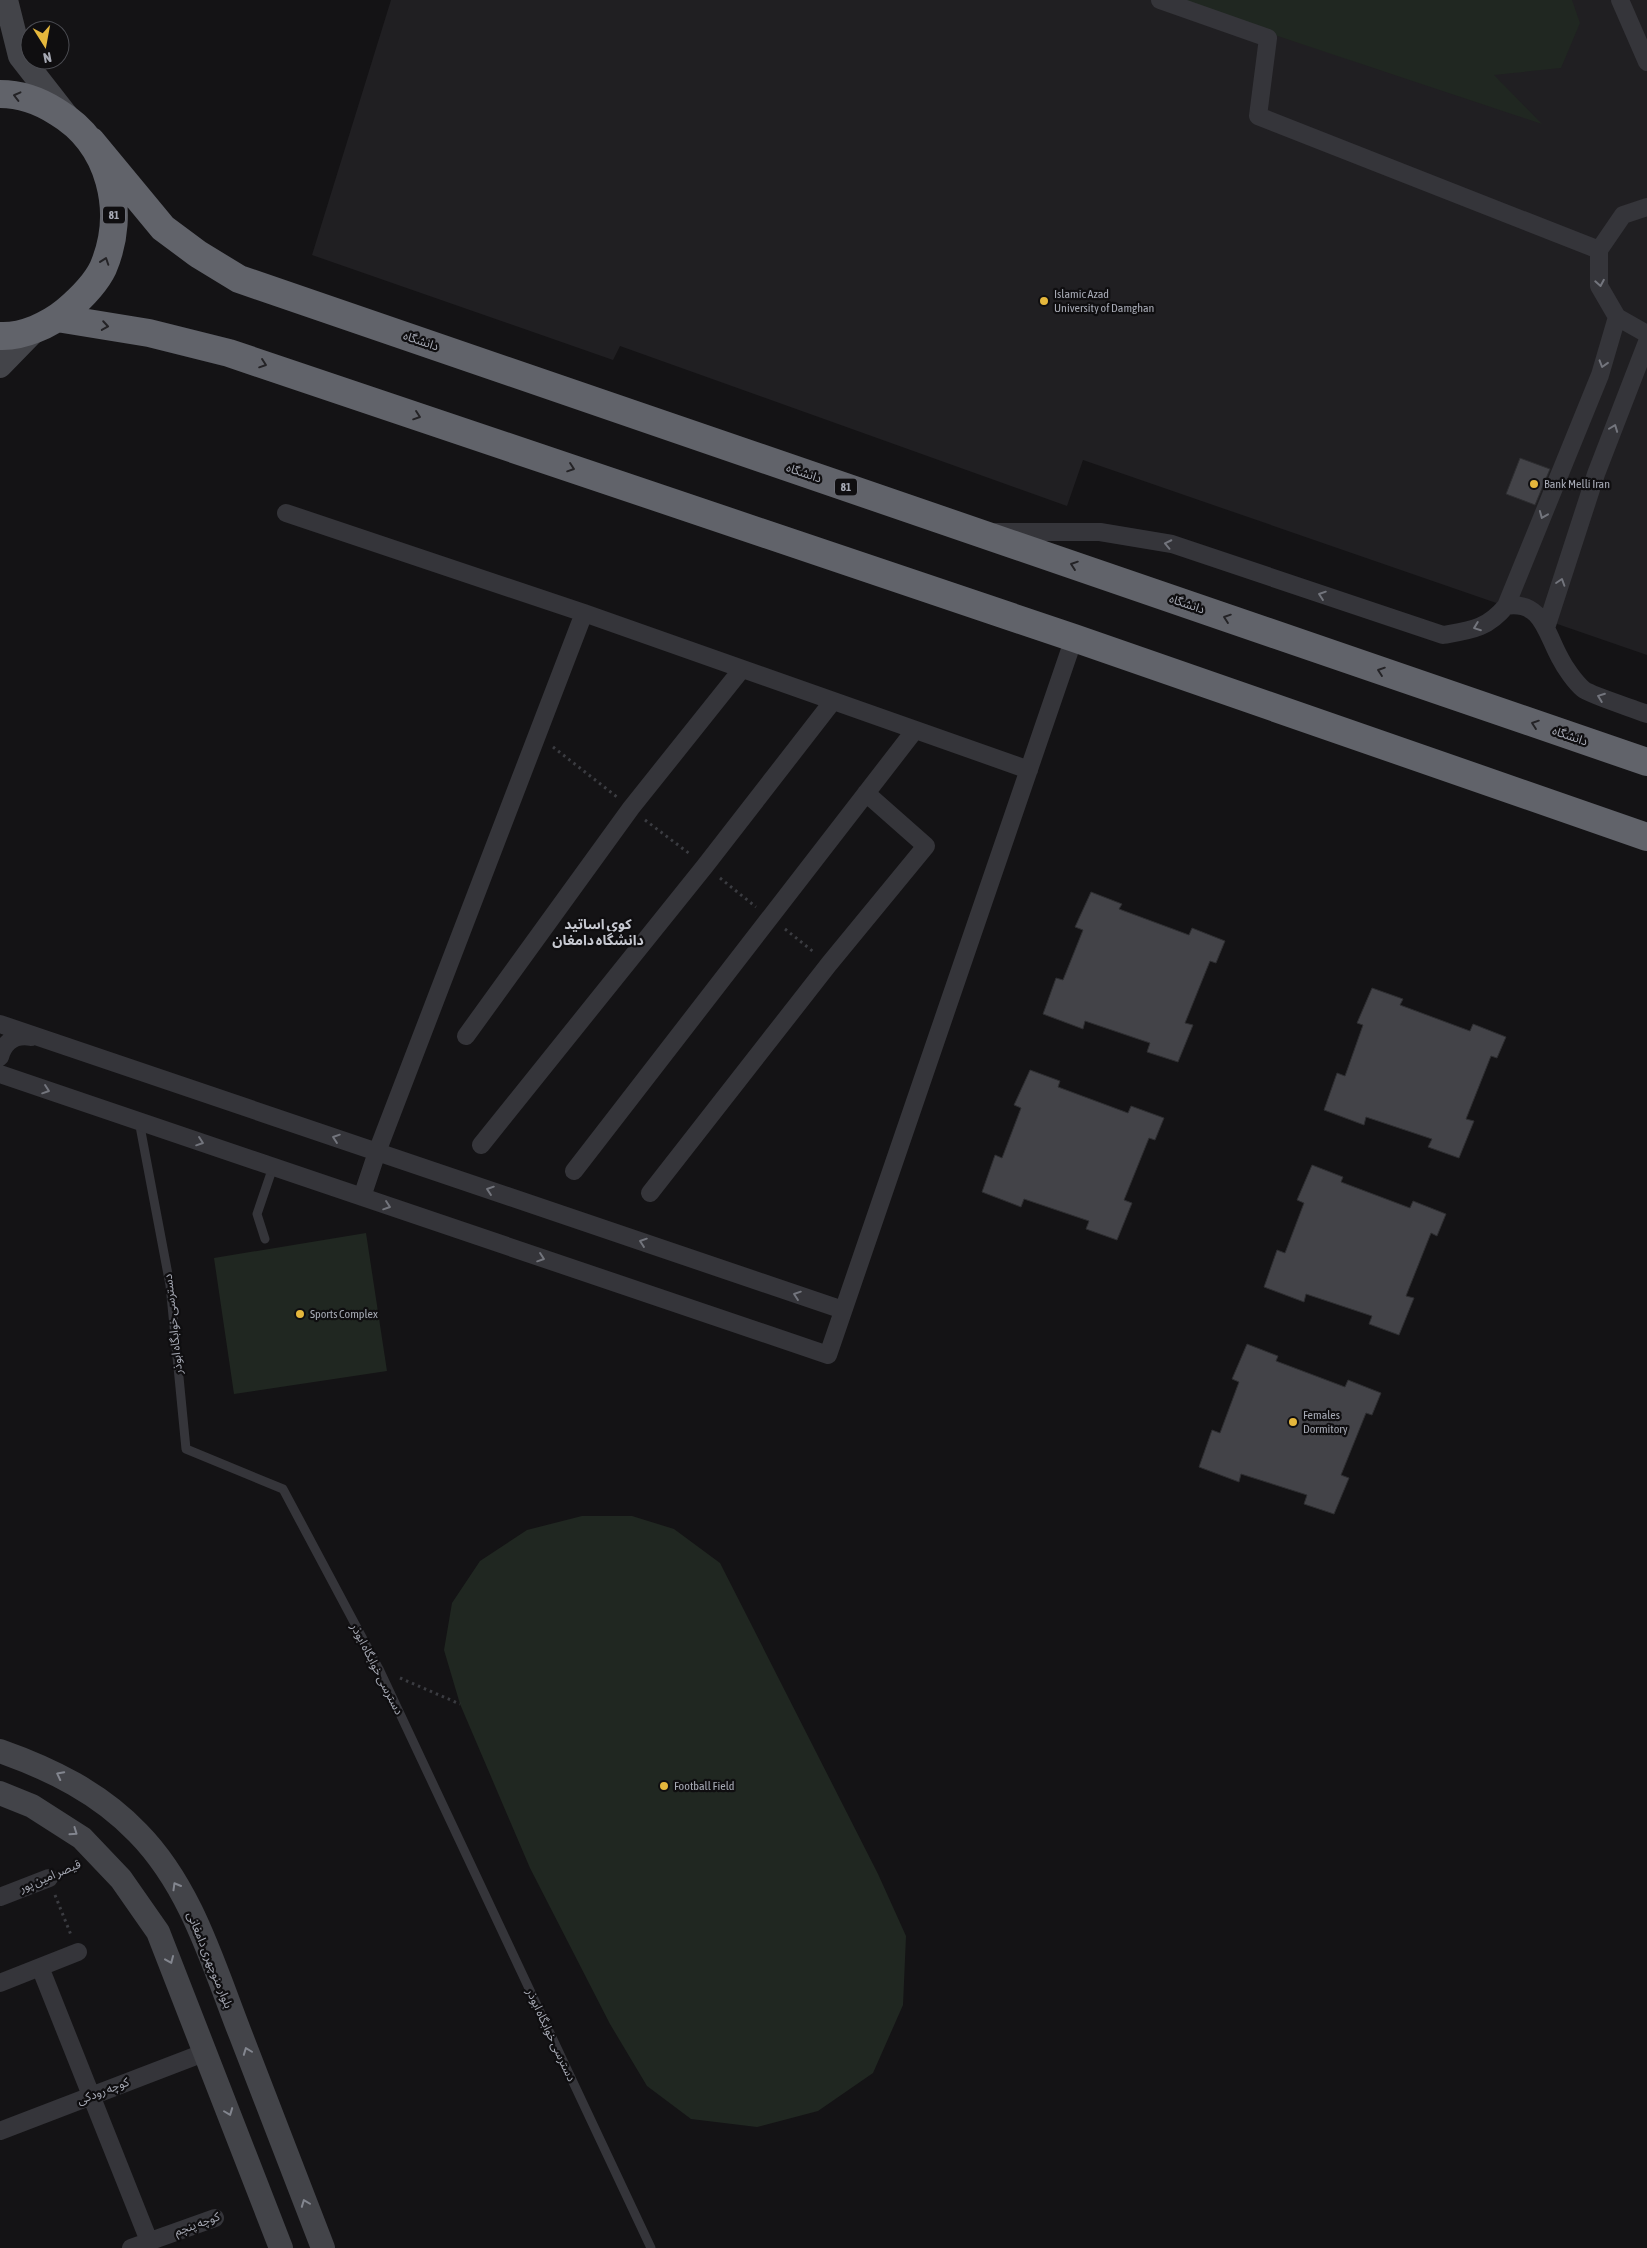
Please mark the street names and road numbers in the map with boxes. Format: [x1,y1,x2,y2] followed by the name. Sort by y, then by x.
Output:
[103,206,125,224] road number: 81
[401,328,441,354] street label: دانشگاه
[784,460,824,486] street label: دانشگاه
[835,478,857,496] road number: 81
[1167,591,1207,617] street label: دانشگاه
[1550,723,1590,749] street label: دانشگاه
[161,1273,185,1376] street label: دسترسی خوابگاه ابوذر
[347,1620,406,1717] street label: دسترسی خوابگاه ابوذر
[16,1857,83,1897] street label: قیصر امین پور
[183,1910,236,2011] street label: بلوار منوچهری دامغانی
[523,1986,579,2084] street label: دسترسی خوابگاه ابوذر
[75,2074,132,2108] street label: کوچه رودکی
[172,2209,223,2241] street label: کوچه پنچم

